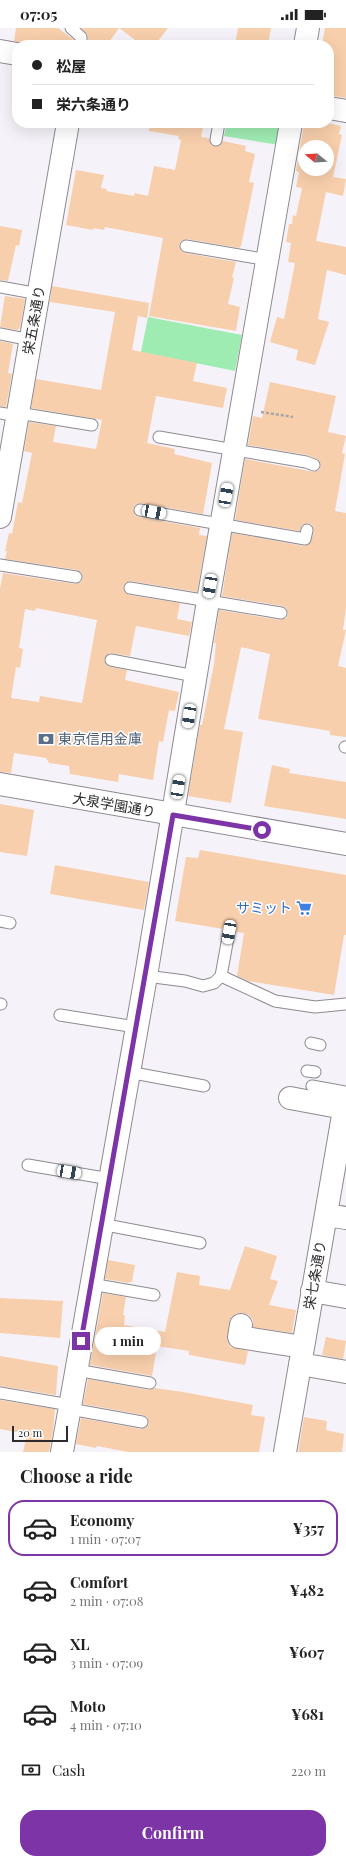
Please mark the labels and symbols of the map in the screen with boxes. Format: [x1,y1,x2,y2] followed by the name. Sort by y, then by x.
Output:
[298,140,334,176] north arrow
[18,284,49,356] street label: 栄五条通り
[218,482,234,508] car
[141,504,167,520] car
[202,573,218,599] car
[181,703,197,729] car
[58,729,142,748] place label: 東京信用金庫
[37,730,55,748] bank icon: 東京信用金庫
[170,774,186,800] car
[71,788,157,821] street label: 大泉学園通り
[253,821,271,839] route start
[236,898,292,917] place label: サミット
[295,899,313,917] supermarket icon: サミット
[221,919,237,945] car
[56,1164,82,1180] car
[299,1239,330,1311] street label: 栄七条通り
[95,1327,161,1355] callout: 1 min
[72,1332,90,1350] route end
[12,1424,68,1443] scale bar

